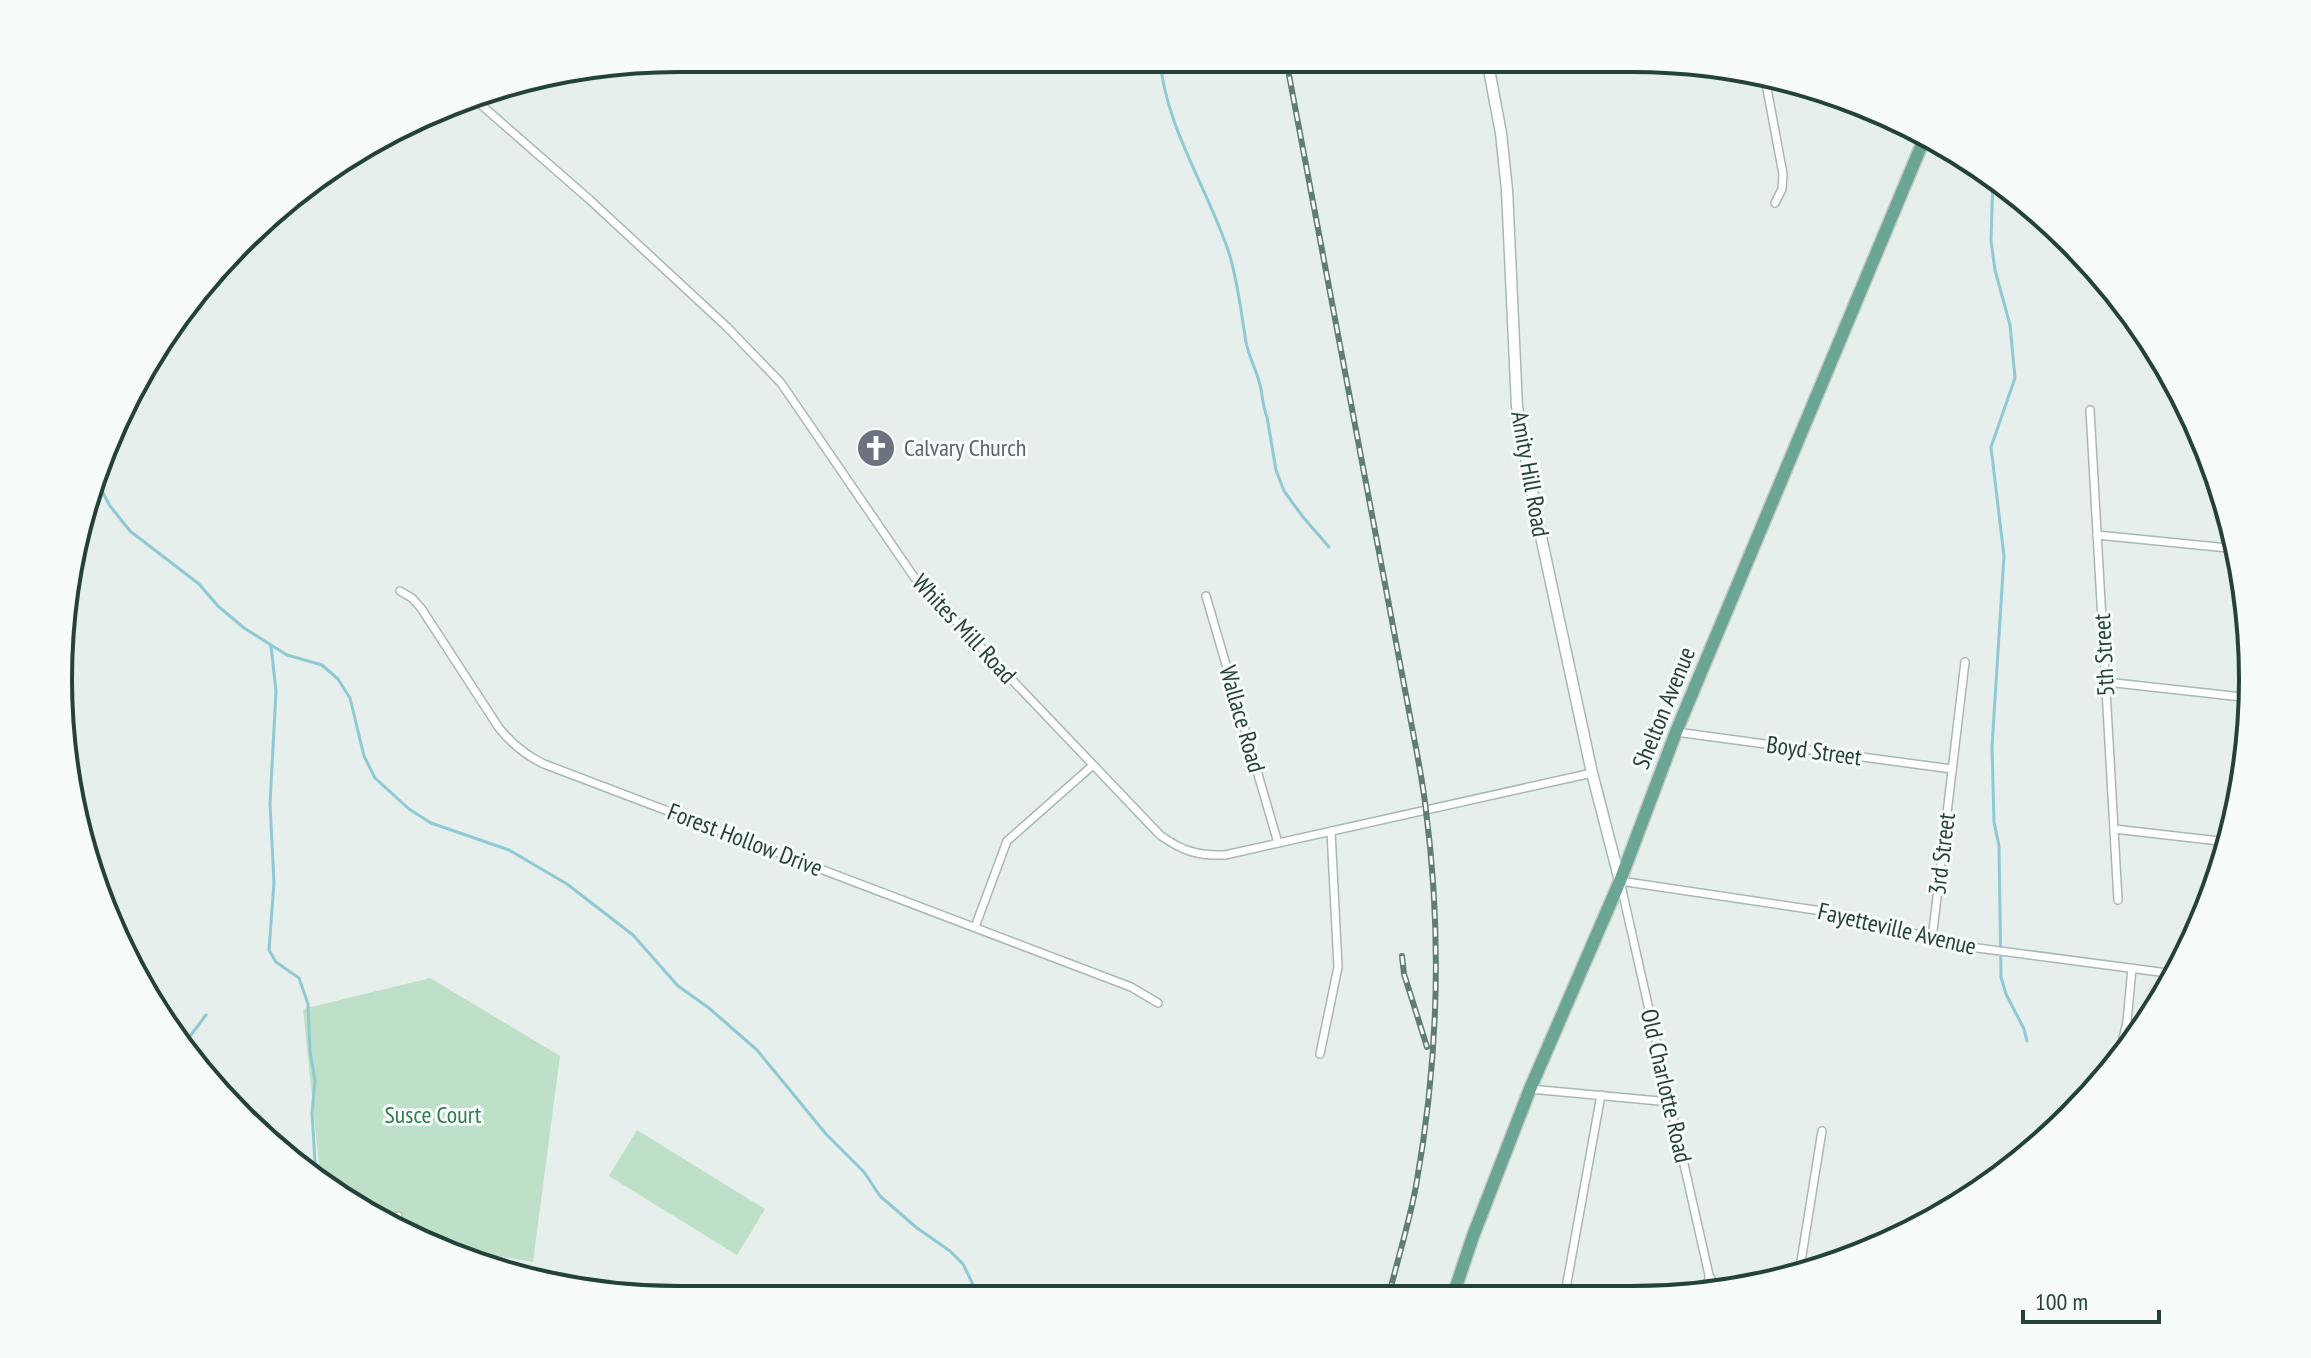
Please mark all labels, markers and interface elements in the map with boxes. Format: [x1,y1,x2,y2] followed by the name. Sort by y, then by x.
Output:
[1504,409,1557,539] street label: Amity Hill Road
[855,427,897,469] church icon: Calvary Church
[904,432,1026,463] place label: Calvary Church
[906,567,1023,690] street label: Whites Mill Road
[2086,613,2121,697] street label: 5th Street
[1625,642,1702,773] street label: Shelton Avenue
[1212,662,1273,776] street label: Wallace Road
[1765,729,1864,773] street label: Boyd Street
[663,796,827,883] street label: Forest Hollow Drive
[1921,811,1962,897] street label: 3rd Street
[1815,895,1979,962] street label: Fayetteville Avenue
[1634,1006,1699,1166] street label: Old Charlotte Road
[385,1099,482,1130] park label: Susce Court
[2023,1274,2159,1324] scale bar
[2035,1286,2088,1317] text: 100 m

